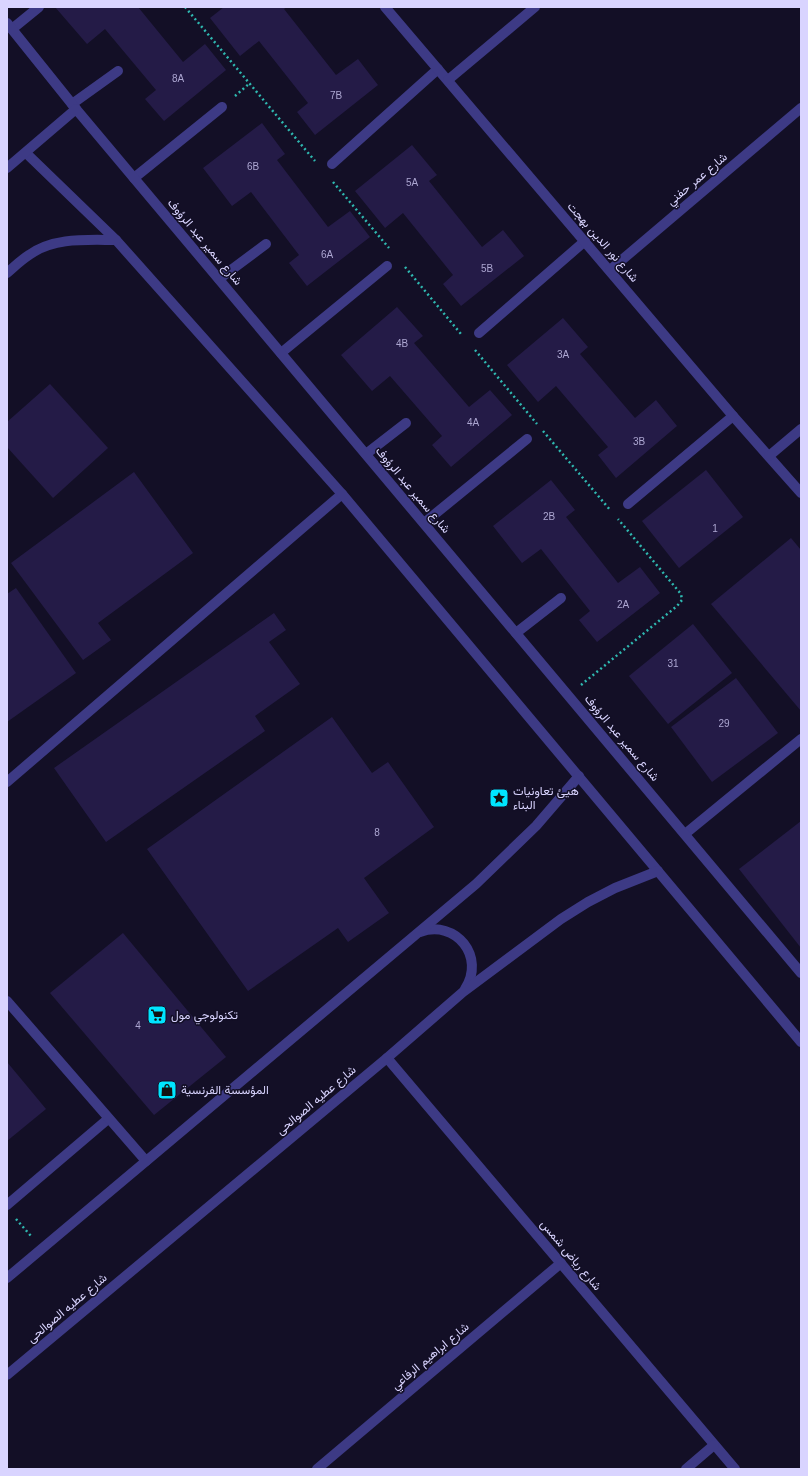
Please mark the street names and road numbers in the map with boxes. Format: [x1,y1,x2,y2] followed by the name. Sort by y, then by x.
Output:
[664,150,732,211] street label: شارع عمر حفني
[163,196,245,289] street label: شارع سمير عبد الرؤوف
[563,199,642,286] street label: شارع نور الدين بهجت
[371,444,453,537] street label: شارع سمير عبد الرؤوف
[580,692,662,785] street label: شارع سمير عبد الرؤوف
[273,1063,360,1139] street label: شارع عطيه الصوالحى
[536,1217,605,1294] street label: شارع رياض شمس
[24,1271,111,1347] street label: شارع عطيه الصوالحى
[388,1320,473,1395] street label: شارع ابراهيم الرفاعي

